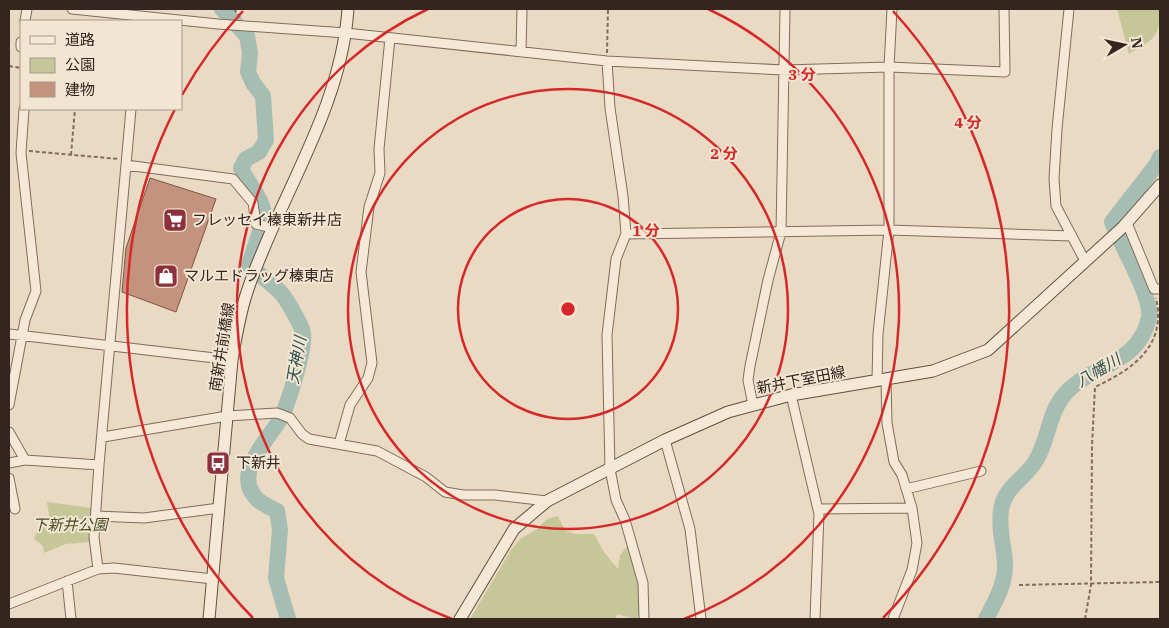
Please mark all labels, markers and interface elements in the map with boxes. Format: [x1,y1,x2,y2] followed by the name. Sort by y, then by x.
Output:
[20,20,182,110] legend
[1099,20,1149,70] north arrow
[65,30,95,49] text: 道路
[1127,36,1147,50] text: N
[65,55,95,74] text: 公園
[788,65,816,84] text: 3 分
[65,80,95,99] text: 建物
[954,113,982,132] text: 4 分
[710,144,738,163] text: 2 分
[162,207,188,233] supermarket icon: フレッセイ榛東新井店
[192,210,342,229] place label: フレッセイ榛東新井店
[632,221,660,240] text: 1 分
[153,263,179,289] shop icon: マルエドラッグ榛東店
[184,266,334,285] place label: マルエドラッグ榛東店
[559,300,577,318] centre of rings
[205,301,238,393] street label: 南新井前橋線
[282,333,310,385] water label: 天神川
[1072,348,1125,391] water label: 八幡川
[755,362,847,397] street label: 新井下室田線
[205,450,231,476] bus stop icon: 下新井
[236,453,281,472] place label: 下新井
[32,515,109,534] park label: 下新井公園

